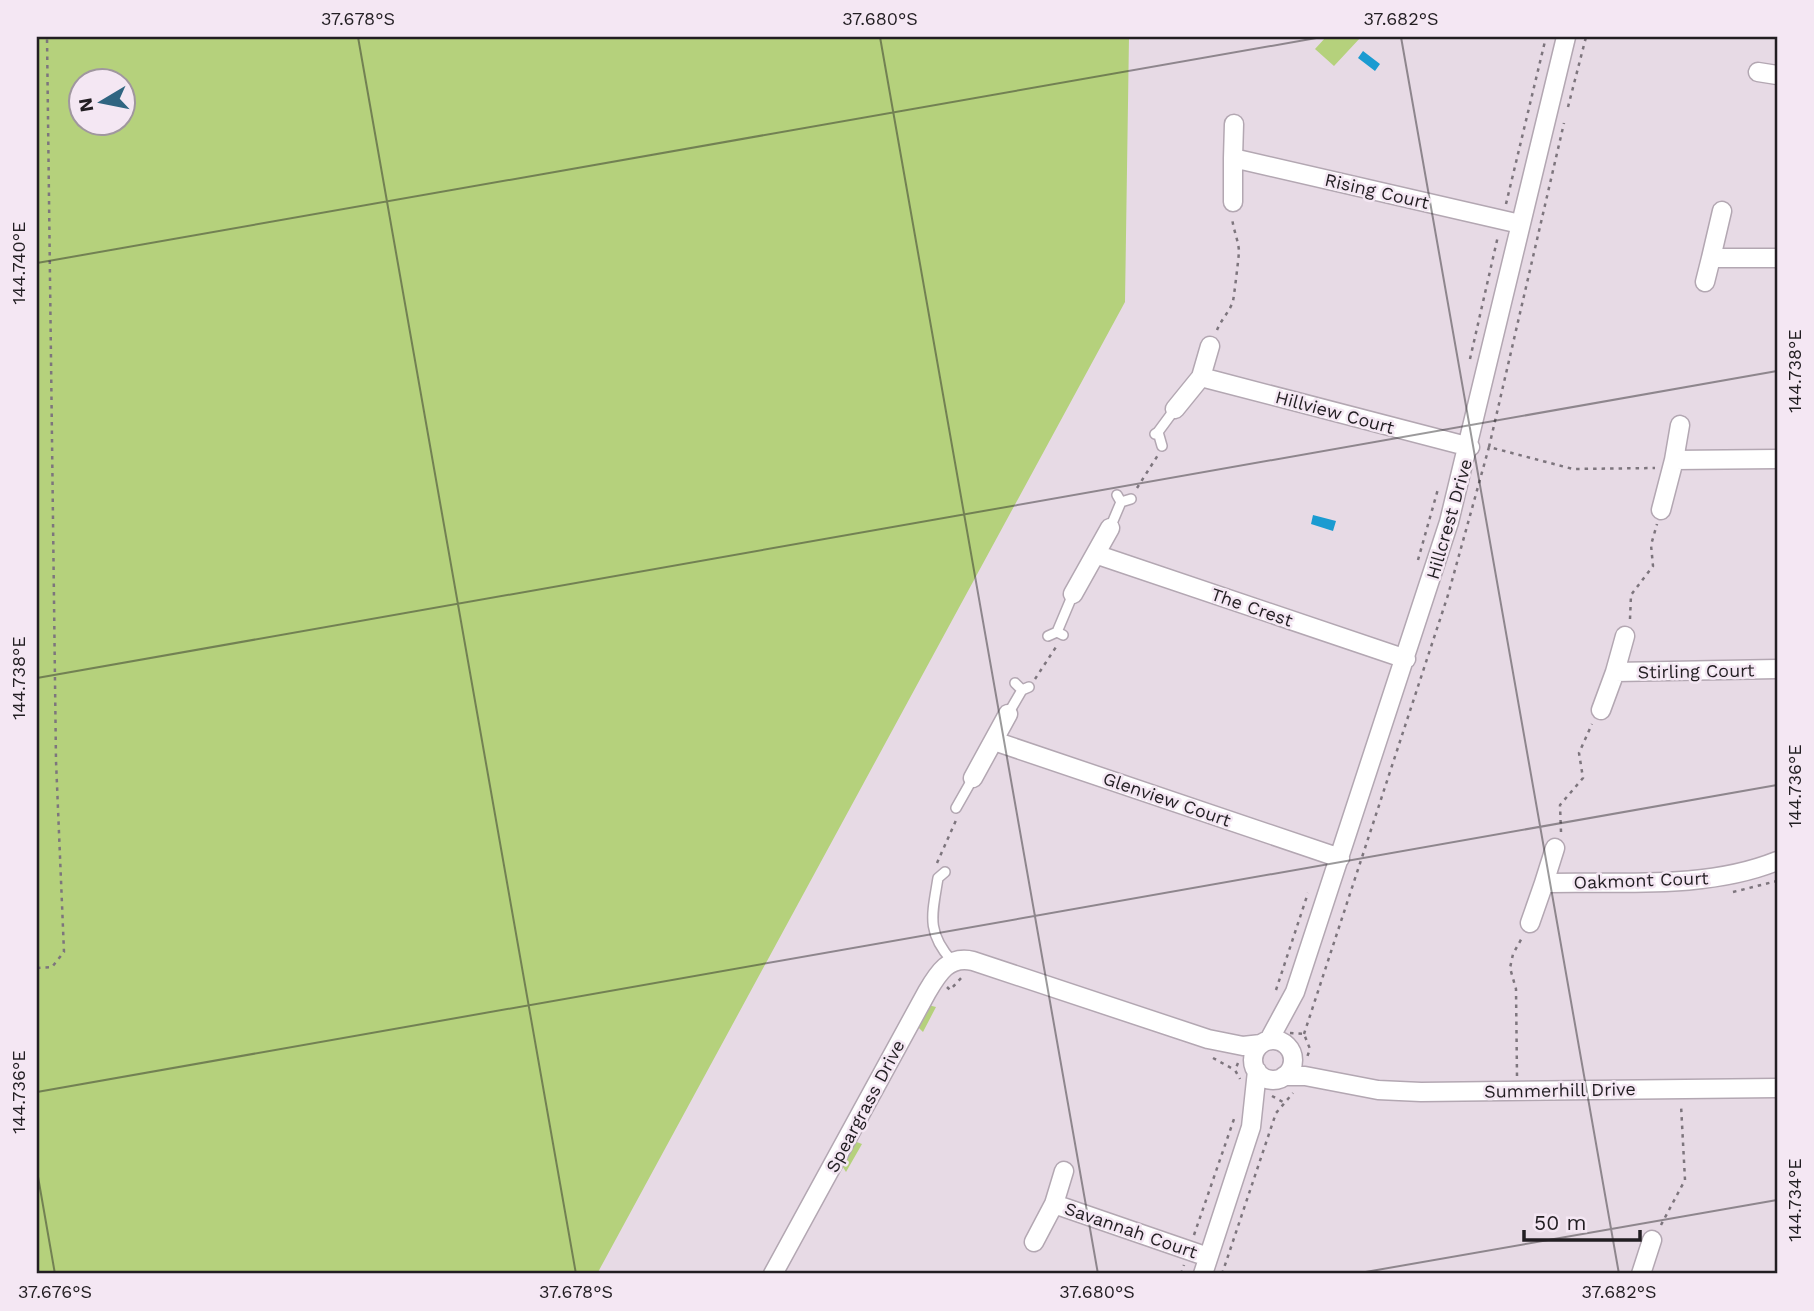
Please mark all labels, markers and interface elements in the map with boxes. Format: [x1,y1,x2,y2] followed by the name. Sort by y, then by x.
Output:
[321,8,395,29] text: 37.678°S
[842,8,918,29] text: 37.680°S
[1363,8,1439,29] text: 37.682°S
[66,66,136,136] north arrow
[73,96,98,114] text: N
[1323,169,1432,213] street label: Rising Court
[8,222,29,304] text: 144.740°E
[1784,329,1805,413] text: 144.738°E
[1273,386,1397,438] street label: Hillview Court
[1422,456,1476,582] street label: Hillcrest Drive
[1208,583,1296,631] street label: The Crest
[8,636,29,720] text: 144.738°E
[1637,659,1755,683] street label: Stirling Court
[1784,744,1805,828] text: 144.736°E
[1100,767,1234,831] street label: Glenview Court
[1573,867,1709,893] street label: Oakmont Court
[821,1036,909,1176] street label: Speargrass Drive
[8,1050,29,1134] text: 144.736°E
[1484,1078,1636,1102] street label: Summerhill Drive
[1784,1158,1805,1242] text: 144.734°E
[1062,1197,1201,1263] street label: Savannah Court
[1524,1199,1639,1243] scale bar
[1534,1210,1586,1235] text: 50 m
[18,1281,92,1302] text: 37.676°S
[539,1281,613,1302] text: 37.678°S
[1059,1281,1135,1302] text: 37.680°S
[1581,1281,1657,1302] text: 37.682°S

